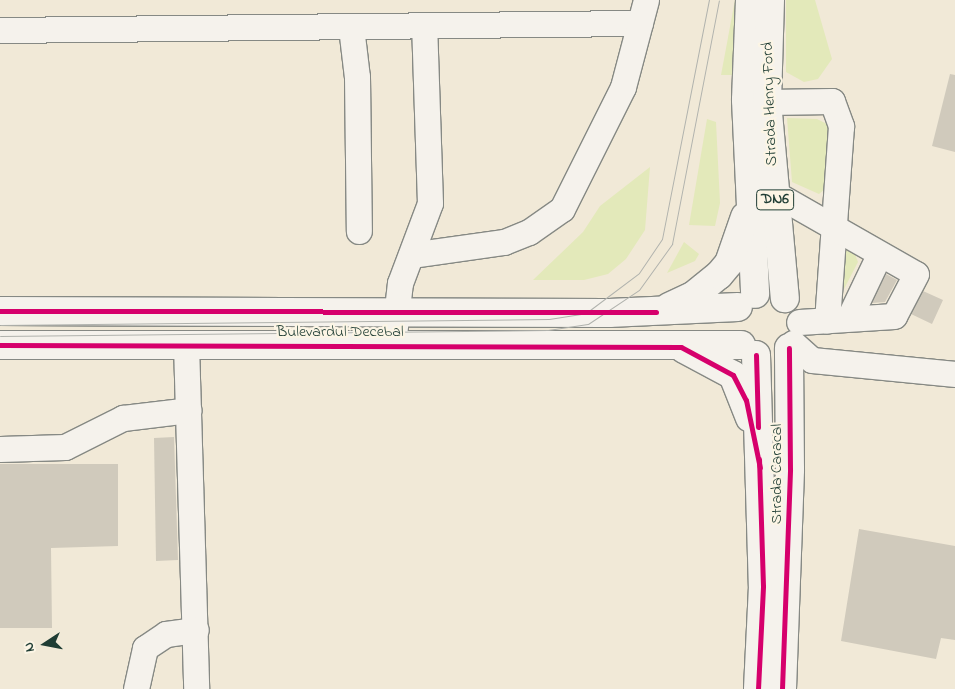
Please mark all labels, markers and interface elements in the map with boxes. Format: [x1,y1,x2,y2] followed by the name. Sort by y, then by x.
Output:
[758,42,782,166] street label: Strada Henry Ford
[755,188,795,212] road number: DN6
[276,322,404,342] street label: Bulevardul Decebal
[767,424,787,524] street label: Strada Caracal
[20,619,70,669] north arrow
[19,640,41,654] text: N

